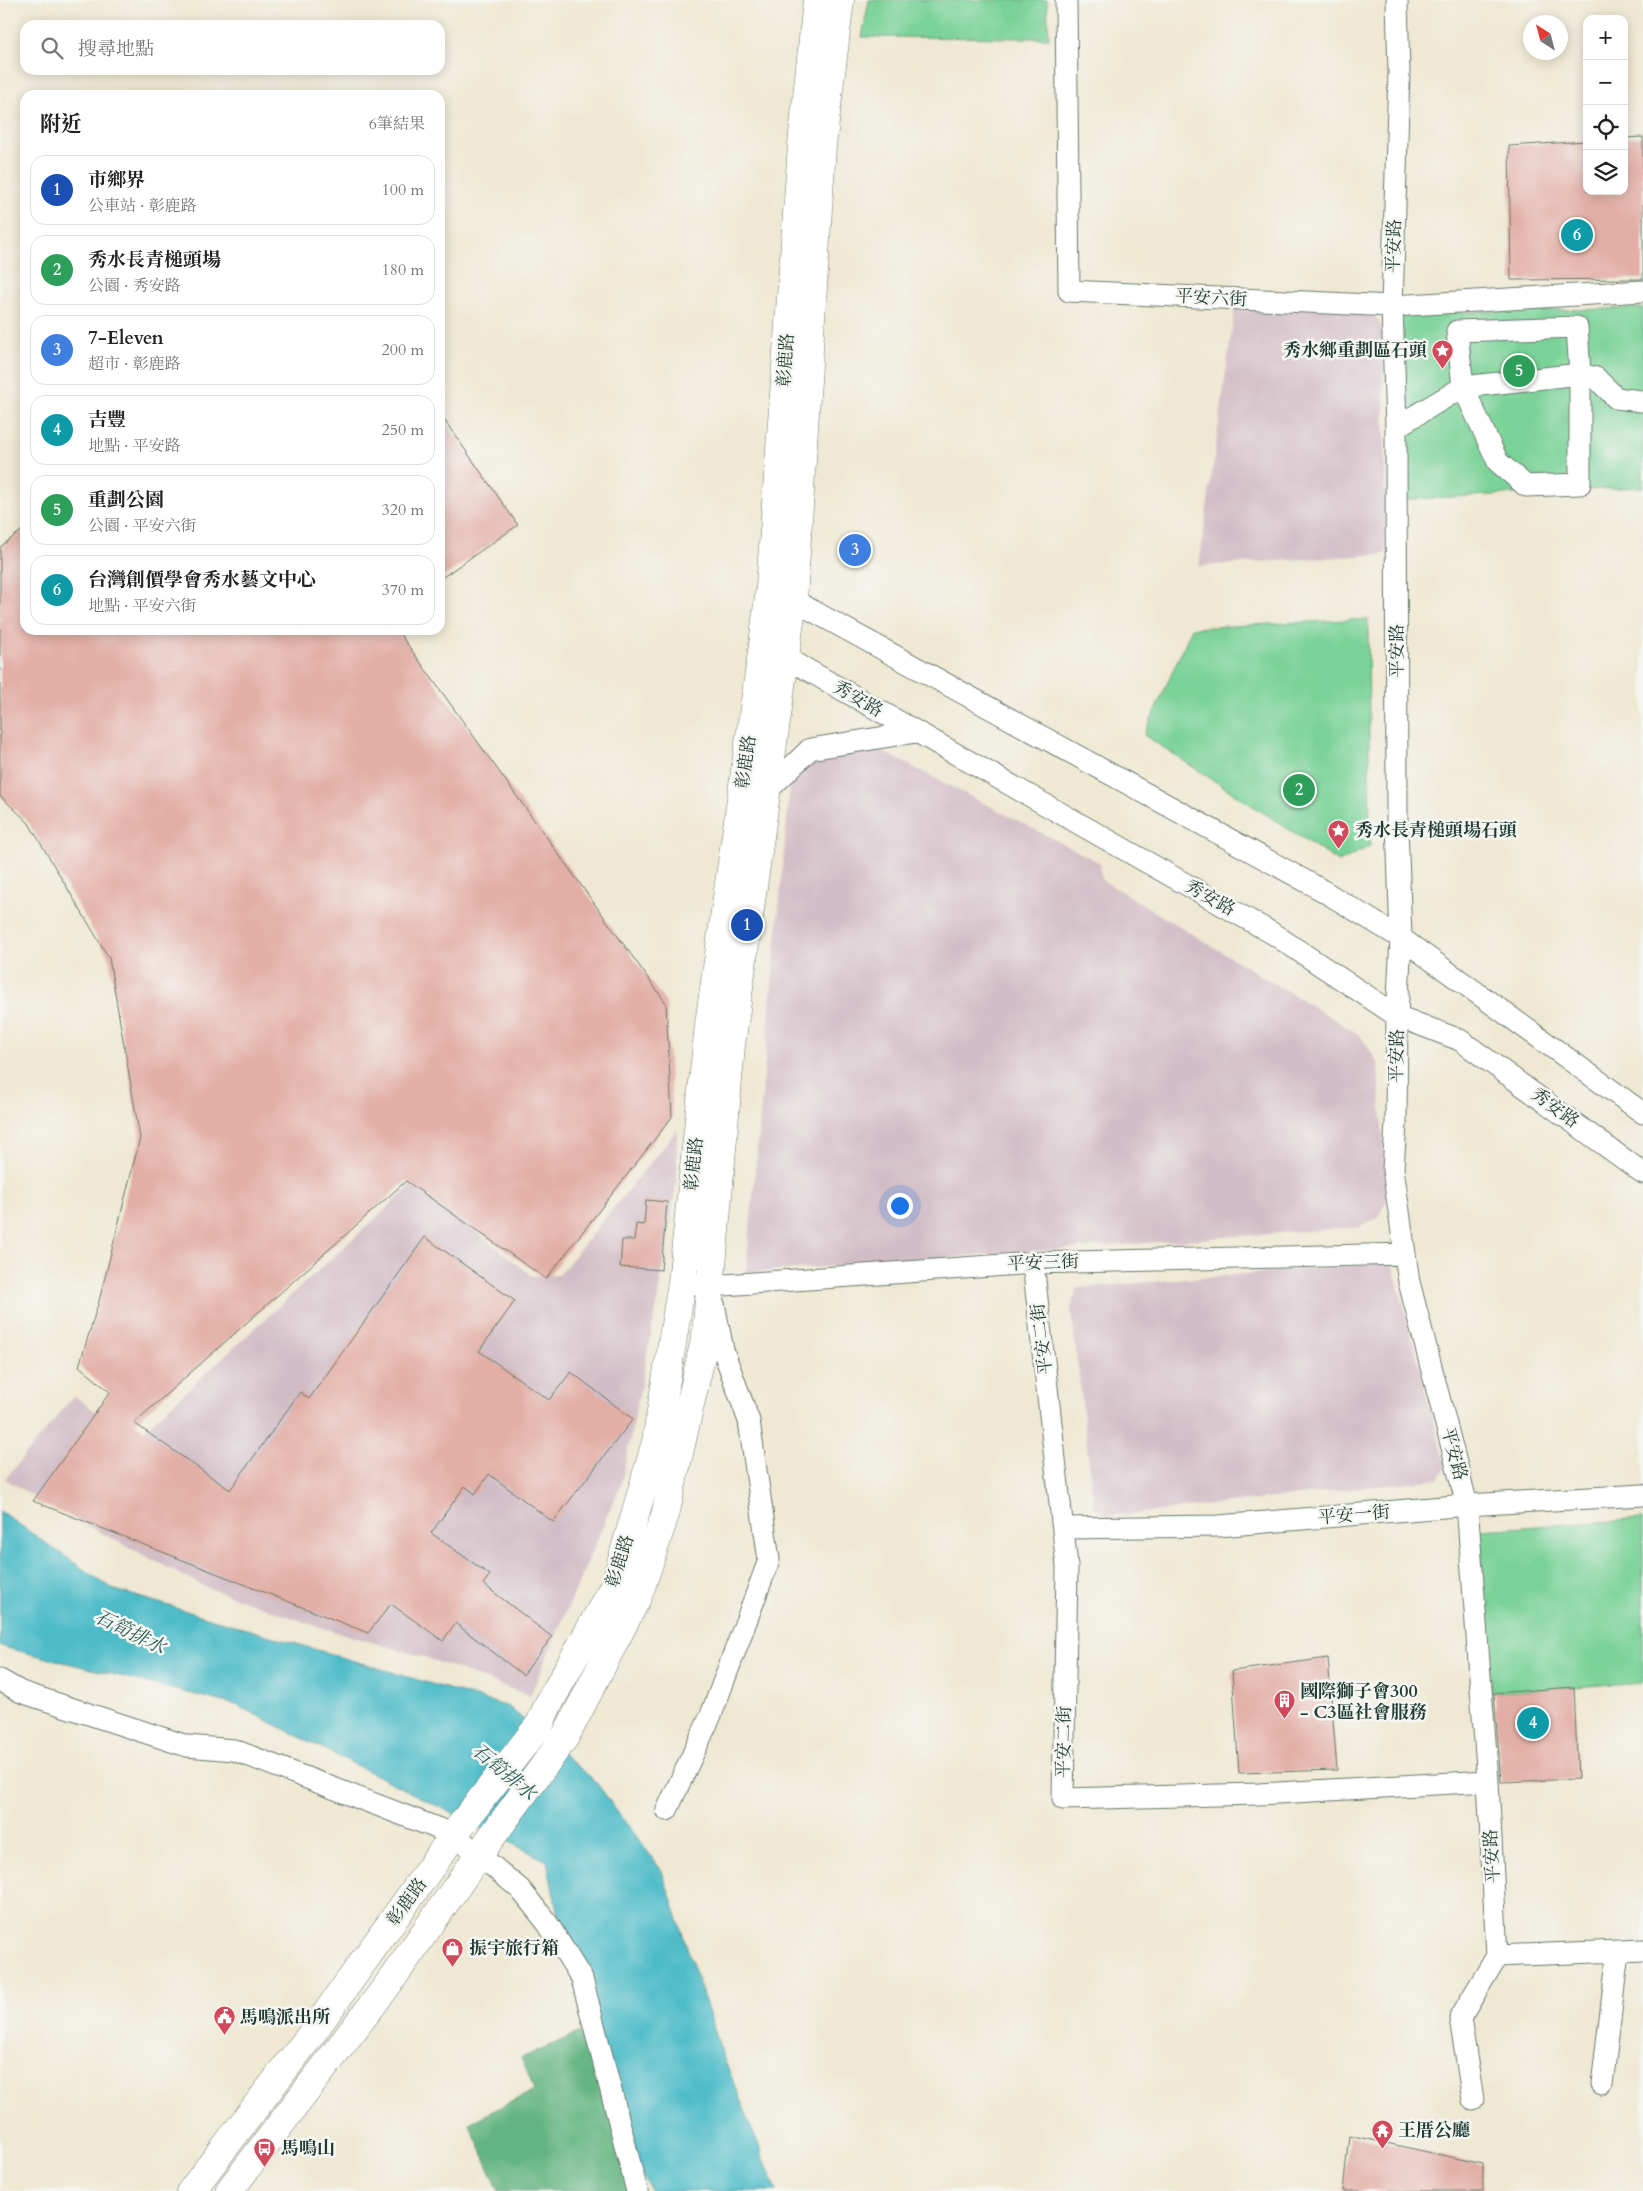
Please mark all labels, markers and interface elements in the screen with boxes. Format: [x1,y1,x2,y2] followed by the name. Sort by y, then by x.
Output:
[1523,15,1568,60] north arrow
[1583,15,1628,195] map controls
[1583,15,1628,60] button: +
[20,20,445,75] search box
[38,34,66,62] icon: search
[78,36,154,62] text: 搜尋地點
[1583,60,1628,105] button: −
[1583,105,1628,150] button: locate
[40,110,82,139] text: 附近
[369,113,425,135] text: 6筆結果
[1583,150,1628,195] button: layers
[88,167,145,193] text: 市鄉界
[53,179,61,201] text: 1
[382,179,424,201] text: 100 m
[88,195,197,217] text: 公車站 · 彰鹿路
[1561,216,1593,254] pin: 6
[1381,219,1407,273] street label: 平安路
[88,247,221,273] text: 秀水長青槌頭場
[53,259,61,281] text: 2
[382,259,424,281] text: 180 m
[88,275,181,297] text: 公園 · 秀安路
[1174,284,1248,312] street label: 平安六街
[88,325,164,351] text: 7-Eleven
[772,332,800,388] street label: 彰鹿路
[1283,338,1427,363] place label: 秀水鄉重劃區石頭
[1431,338,1455,369] place icon: 秀水鄉重劃區石頭
[53,339,61,361] text: 3
[382,339,424,361] text: 200 m
[1503,352,1535,390] pin: 5
[88,353,181,375] text: 超市 · 彰鹿路
[88,407,126,433] text: 吉豐
[53,419,61,441] text: 4
[382,419,424,441] text: 250 m
[88,435,181,457] text: 地點 · 平安路
[88,487,164,513] text: 重劃公園
[53,499,61,521] text: 5
[382,499,424,521] text: 320 m
[88,515,197,537] text: 公園 · 平安六街
[839,531,871,569] pin: 3
[88,567,316,593] text: 台灣創價學會秀水藝文中心
[53,579,61,601] text: 6
[382,579,424,601] text: 370 m
[88,595,197,617] text: 地點 · 平安六街
[1385,624,1410,678] street label: 平安路
[828,675,888,723] street label: 秀安路
[730,734,762,790] street label: 彰鹿路
[1283,771,1315,809] pin: 2
[1327,818,1351,849] place icon: 秀水長青槌頭場石頭
[1355,818,1517,843] place label: 秀水長青槌頭場石頭
[1180,874,1240,922] street label: 秀安路
[731,906,763,944] pin: 1
[1384,1029,1410,1083] street label: 平安路
[1526,1082,1584,1134] street label: 秀安路
[679,1136,709,1192] street label: 彰鹿路
[887,1193,913,1219] your location
[1007,1249,1079,1277] street label: 平安三街
[1025,1302,1059,1376] street label: 平安二街
[1435,1425,1473,1483] street label: 平安路
[1317,1499,1391,1531] street label: 平安一街
[600,1531,640,1591] street label: 彰鹿路
[90,1604,172,1661] water label: 石筍排水
[1300,1679,1427,1725] place label: 國際獅子會300 - C3區社會服務
[1272,1689,1296,1720] building icon: 國際獅子會300 - C3區社會服務
[1517,1704,1549,1742] pin: 4
[1051,1706,1077,1778] street label: 平安二街
[467,1738,543,1808] water label: 石筍排水
[1478,1828,1506,1884] street label: 平安路
[381,1873,433,1931] street label: 彰鹿路
[441,1936,465,1967] shop icon: 振宇旅行箱
[469,1936,559,1961] place label: 振宇旅行箱
[212,2005,236,2036] public building icon: 馬鳴派出所
[240,2005,331,2030] place label: 馬鳴派出所
[1370,2118,1394,2149] temple icon: 王厝公廳
[1398,2118,1470,2143] place label: 王厝公廳
[253,2136,277,2167] bus stop icon: 馬鳴山
[281,2136,335,2161] place label: 馬鳴山

